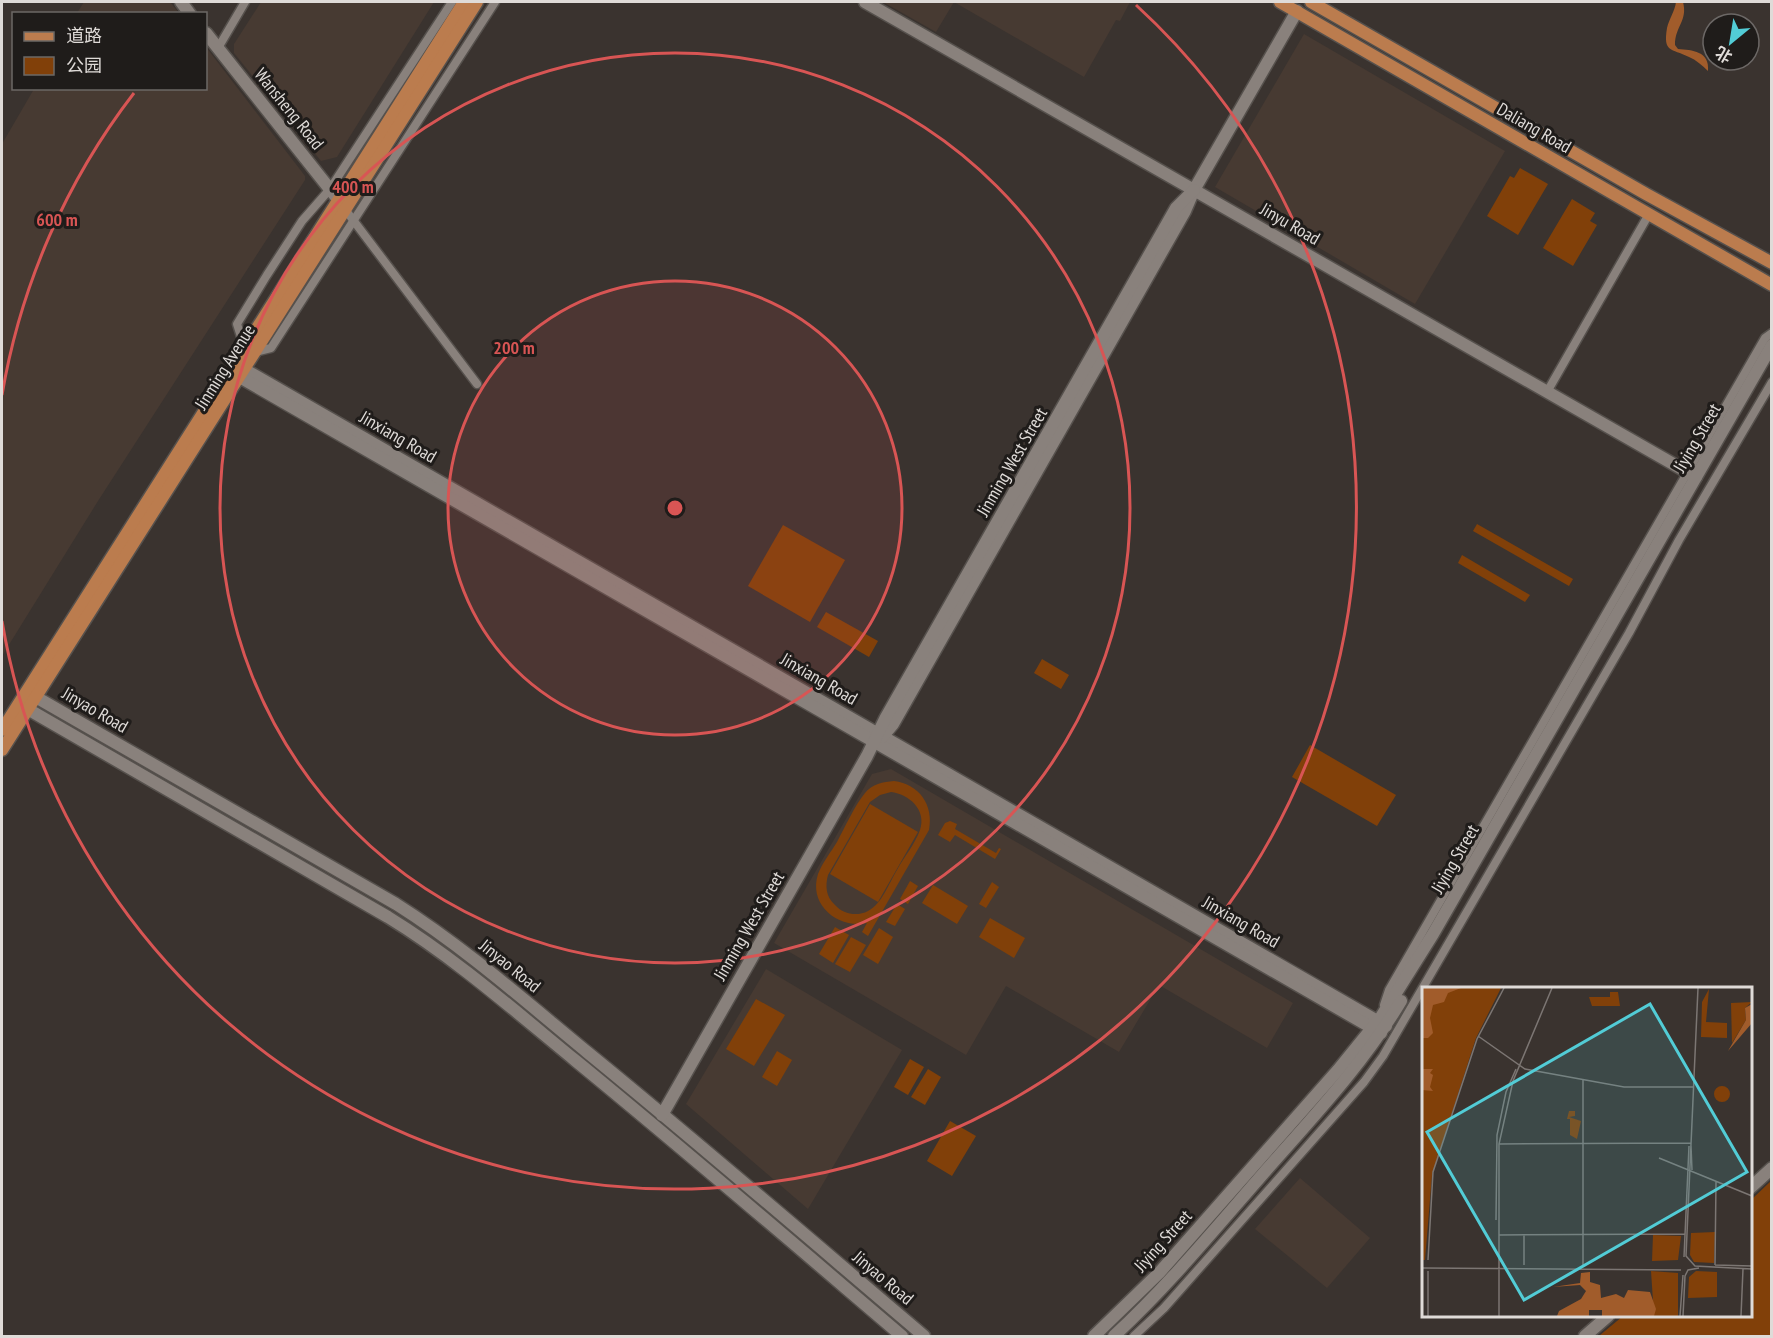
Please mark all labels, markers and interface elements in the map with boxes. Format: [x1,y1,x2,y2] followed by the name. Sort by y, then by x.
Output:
[12,12,207,90] legend
[1701,12,1761,72] north arrow
[66,24,102,47] text: 道路
[1712,42,1735,68] text: 北
[66,54,102,77] text: 公园
[250,63,329,154] street label: Wansheng Road
[1493,97,1576,158] street label: Daliang Road
[332,175,374,198] text: 400 m
[1255,197,1324,250] street label: Jinyu Road
[36,208,78,231] text: 600 m
[189,320,260,415] street label: Jinming Avenue
[493,336,535,359] text: 200 m
[1667,399,1725,477] street label: Jiying Street
[971,403,1052,521] street label: Jinming West Street
[355,405,441,468] street label: Jinxiang Road
[665,498,685,518] centre of rings
[776,647,862,710] street label: Jinxiang Road
[57,681,132,738] street label: Jinyao Road
[1425,820,1483,898] street label: Jiying Street
[708,867,789,985] street label: Jinming West Street
[1198,890,1284,953] street label: Jinxiang Road
[474,933,546,997] street label: Jinyao Road
[1422,987,1752,1317] inset map
[1128,1205,1197,1277] street label: Jiying Street
[847,1245,918,1310] street label: Jinyao Road

